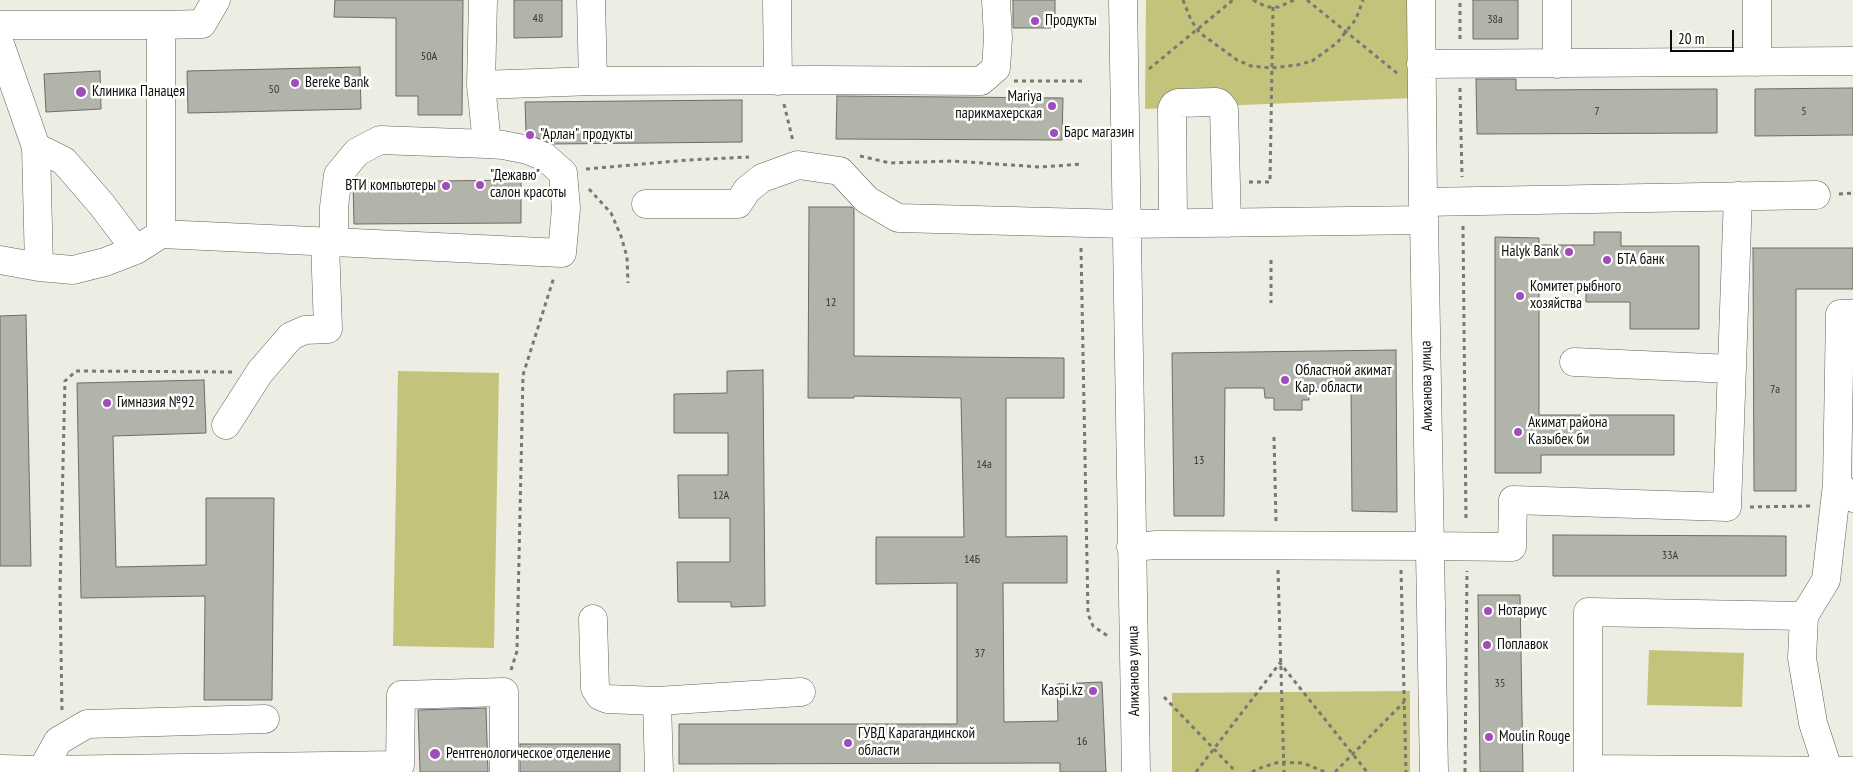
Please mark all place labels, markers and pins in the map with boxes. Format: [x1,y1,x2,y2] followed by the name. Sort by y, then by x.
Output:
[1045,12,1097,30] place label: Продукты
[1029,15,1041,27] marker: Продукты
[305,74,369,92] place label: Bereke Bank
[289,77,301,89] marker: Bereke Bank
[92,83,185,101] place label: Клиника Панацея
[74,85,88,99] marker: Клиника Панацея
[955,88,1042,123] place label: Mariya парикмахерская
[1046,100,1058,112] marker: Mariya парикмахерская
[1064,124,1134,142] place label: Барс магазин
[540,126,633,144] place label: "Арлан" продукты
[1048,127,1060,139] marker: Барс магазин
[524,129,536,141] marker: "Арлан" продукты
[490,167,566,202] place label: "Дежавю" салон красоты
[345,177,436,195] place label: ВТИ компьютеры
[474,179,486,191] marker: "Дежавю" салон красоты
[440,180,452,192] marker: ВТИ компьютеры
[1501,243,1559,261] place label: Halyk Bank
[1563,246,1575,258] marker: Halyk Bank
[1617,251,1665,269] place label: БТА банк
[1601,254,1613,266] marker: БТА банк
[1530,278,1621,313] place label: Комитет рыбного хозяйства
[1514,290,1526,302] marker: Комитет рыбного хозяйства
[1295,362,1392,397] place label: Областной акимат Кар. области
[1279,374,1291,386] marker: Областной акимат Кар. области
[117,394,195,412] place label: Гимназия №92
[101,397,113,409] marker: Гимназия №92
[1528,414,1607,449] place label: Акимат района Казыбек би
[1512,426,1524,438] marker: Акимат района Казыбек би
[1498,602,1547,620] place label: Нотариус
[1482,605,1494,617] marker: Нотариус
[1497,636,1548,654] place label: Поплавок
[1481,639,1493,651] marker: Поплавок
[1041,682,1083,700] place label: Kaspi.kz
[1087,685,1099,697] marker: Kaspi.kz
[858,725,975,760] place label: ГУВД Карагандинской области
[1499,728,1570,746] place label: Moulin Rouge
[1483,731,1495,743] marker: Moulin Rouge
[842,737,854,749] marker: ГУВД Карагандинской области
[446,745,611,763] place label: Рентгенологическое отделение
[428,747,442,761] marker: Рентгенологическое отделение

